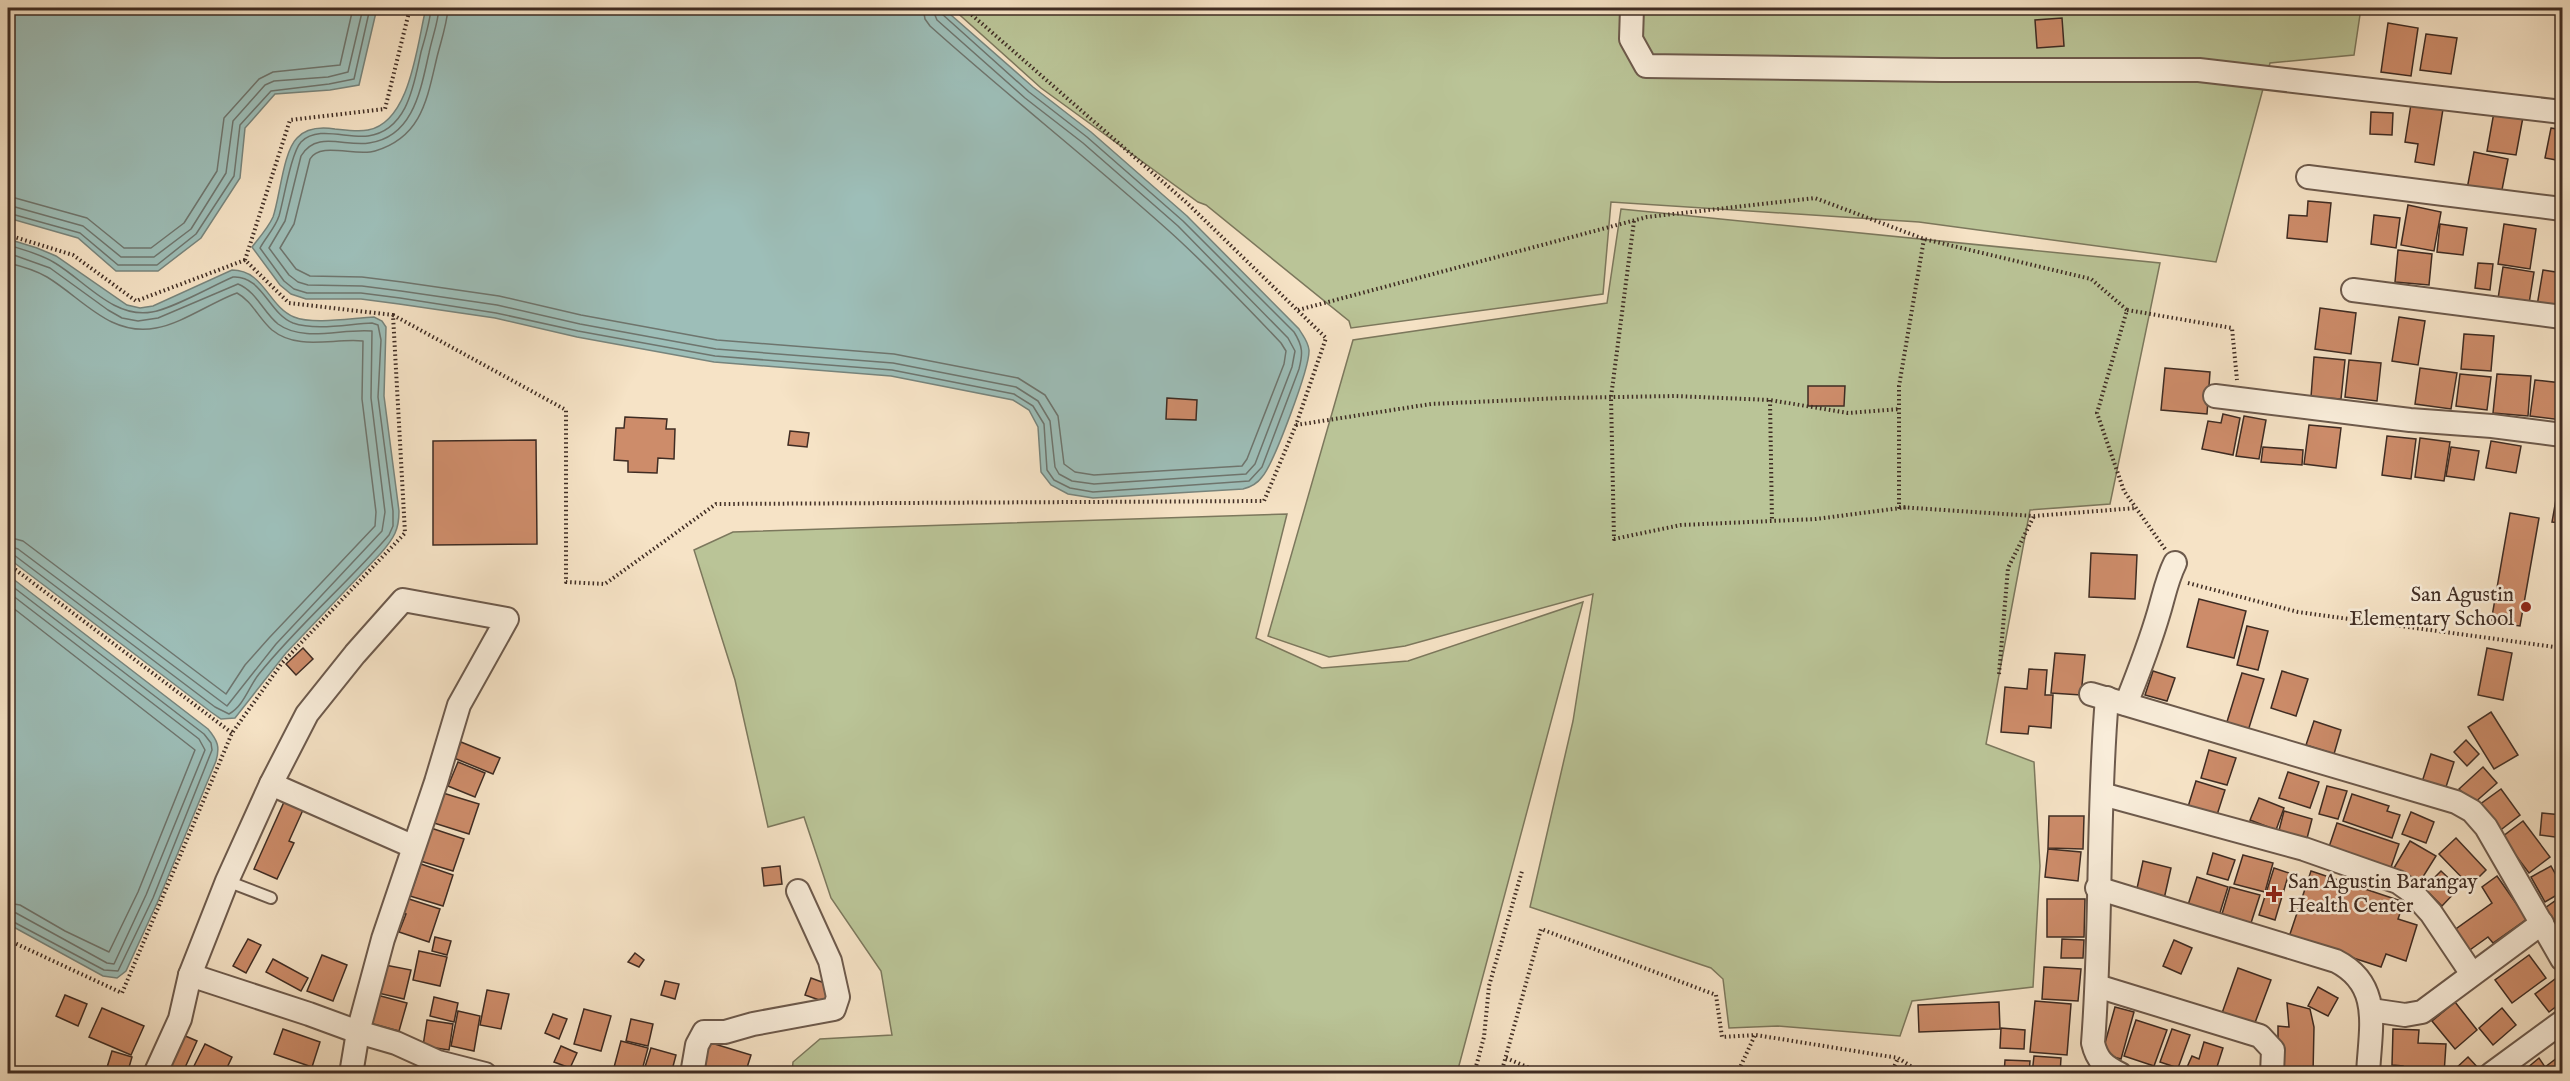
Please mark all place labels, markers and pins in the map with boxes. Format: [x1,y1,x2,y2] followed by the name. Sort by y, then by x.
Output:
[2349,582,2514,633] place label: San Agustin Elementary School
[2519,600,2533,614] marker: San Agustin Elementary School
[2288,869,2478,920] place label: San Agustin Barangay Health Center
[2265,885,2283,903] marker: San Agustin Barangay Health Center

